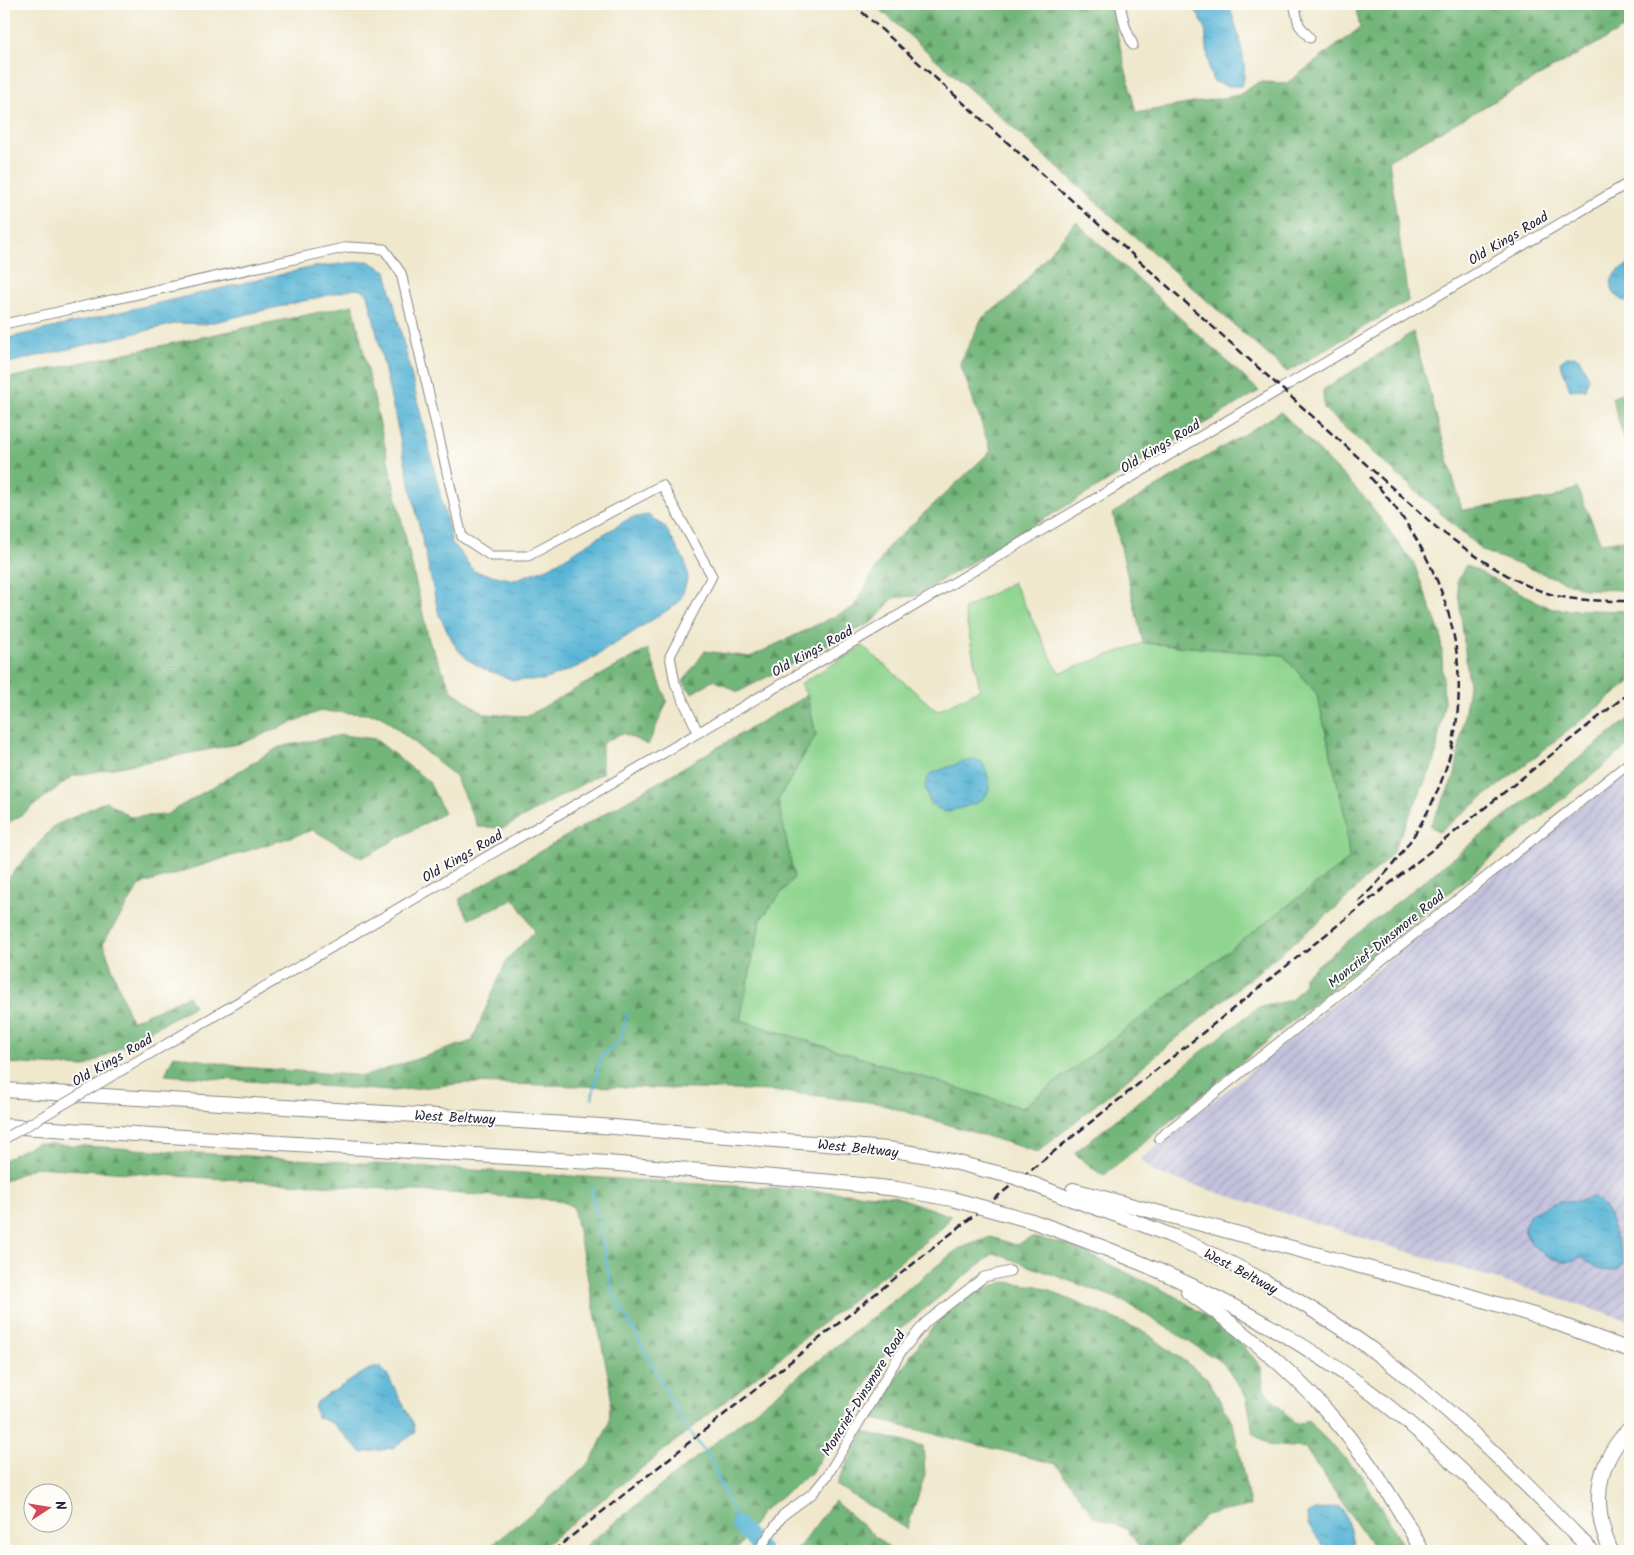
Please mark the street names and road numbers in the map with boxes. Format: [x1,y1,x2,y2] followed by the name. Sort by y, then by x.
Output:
[1464,206,1554,271] street label: Old Kings Road
[1116,414,1206,479] street label: Old Kings Road
[768,620,858,683] street label: Old Kings Road
[418,824,508,889] street label: Old Kings Road
[1323,885,1451,994] street label: Moncrief-Dinsmore Road
[68,1028,158,1093] street label: Old Kings Road
[414,1105,496,1131] street label: West Beltway
[817,1134,900,1164] street label: West Beltway
[1200,1243,1282,1301] street label: West Beltway
[816,1325,912,1461] street label: Moncrief-Dinsmore Road

